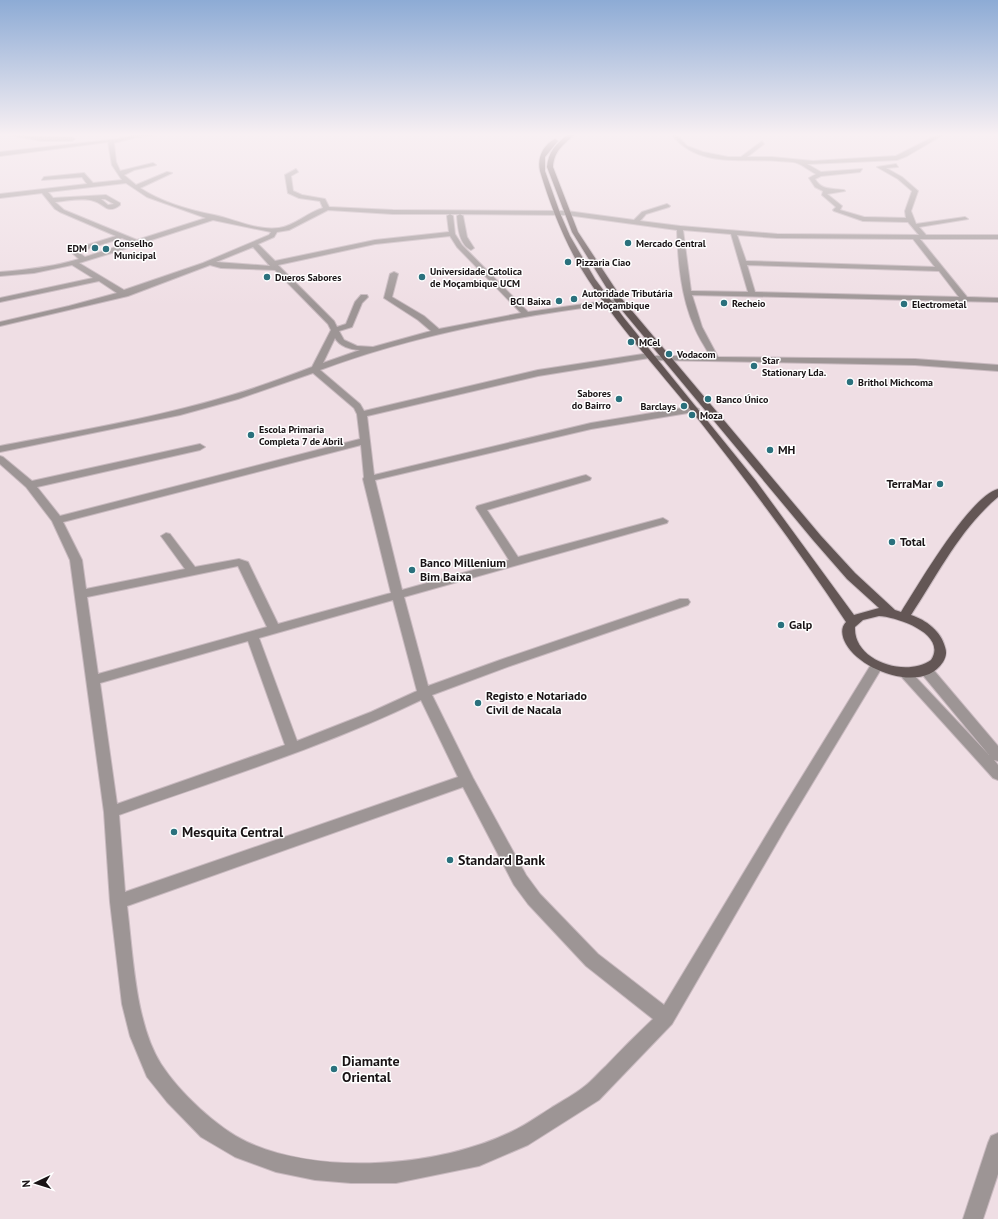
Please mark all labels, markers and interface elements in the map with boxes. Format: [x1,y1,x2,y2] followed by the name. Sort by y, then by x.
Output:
[114,237,156,262] place label: Conselho Municipal
[636,237,706,250] place label: Mercado Central
[623,238,633,248] marker: Mercado Central
[67,242,87,255] place label: EDM
[90,243,100,253] marker: EDM
[101,244,111,254] marker: Conselho Municipal
[576,256,631,269] place label: Pizzaria Ciao
[563,257,573,267] marker: Pizzaria Ciao
[430,265,522,290] place label: Universidade Catolica de Moçambique UCM
[275,271,341,284] place label: Dueros Sabores
[262,272,272,282] marker: Dueros Sabores
[417,272,427,282] marker: Universidade Catolica de Moçambique UCM
[582,287,673,312] place label: Autoridade Tributária de Moçambique
[569,294,579,304] marker: Autoridade Tributária de Moçambique
[510,295,551,308] place label: BCI Baixa
[554,296,564,306] marker: BCI Baixa
[732,297,766,310] place label: Recheio
[719,298,729,308] marker: Recheio
[912,298,966,311] place label: Electrometal
[899,299,909,309] marker: Electrometal
[639,336,660,349] place label: MCel
[626,337,636,347] marker: MCel
[676,348,716,361] place label: Vodacom
[664,349,674,359] marker: Vodacom
[762,354,827,379] place label: Star Stationary Lda.
[749,361,759,371] marker: Star Stationary Lda.
[858,376,933,389] place label: Brithol Michcoma
[845,377,855,387] marker: Brithol Michcoma
[572,387,612,412] place label: Sabores do Bairro
[716,393,769,406] place label: Banco Único
[614,394,624,404] marker: Sabores do Bairro
[703,394,713,404] marker: Banco Único
[640,400,676,413] place label: Barclays
[679,401,689,411] marker: Barclays
[700,409,723,422] place label: Moza
[687,410,697,420] marker: Moza
[259,423,343,448] place label: Escola Primaria Completa 7 de Abril
[246,430,256,440] marker: Escola Primaria Completa 7 de Abril
[778,442,796,457] place label: MH
[765,445,775,455] marker: MH
[886,476,933,491] place label: TerraMar
[935,479,945,489] marker: TerraMar
[900,534,926,549] place label: Total
[887,537,897,547] marker: Total
[420,555,506,584] place label: Banco Millenium Bim Baixa
[407,565,417,575] marker: Banco Millenium Bim Baixa
[789,617,813,632] place label: Galp
[776,620,786,630] marker: Galp
[486,688,587,717] place label: Registo e Notariado Civil de Nacala
[473,698,483,708] marker: Registo e Notariado Civil de Nacala
[182,823,284,841] place label: Mesquita Central
[169,827,179,837] marker: Mesquita Central
[458,851,545,869] place label: Standard Bank
[445,855,455,865] marker: Standard Bank
[342,1052,400,1086] place label: Diamante Oriental
[329,1064,339,1074] marker: Diamante Oriental
[16,1163,56,1203] north arrow
[19,1180,33,1188] text: N

